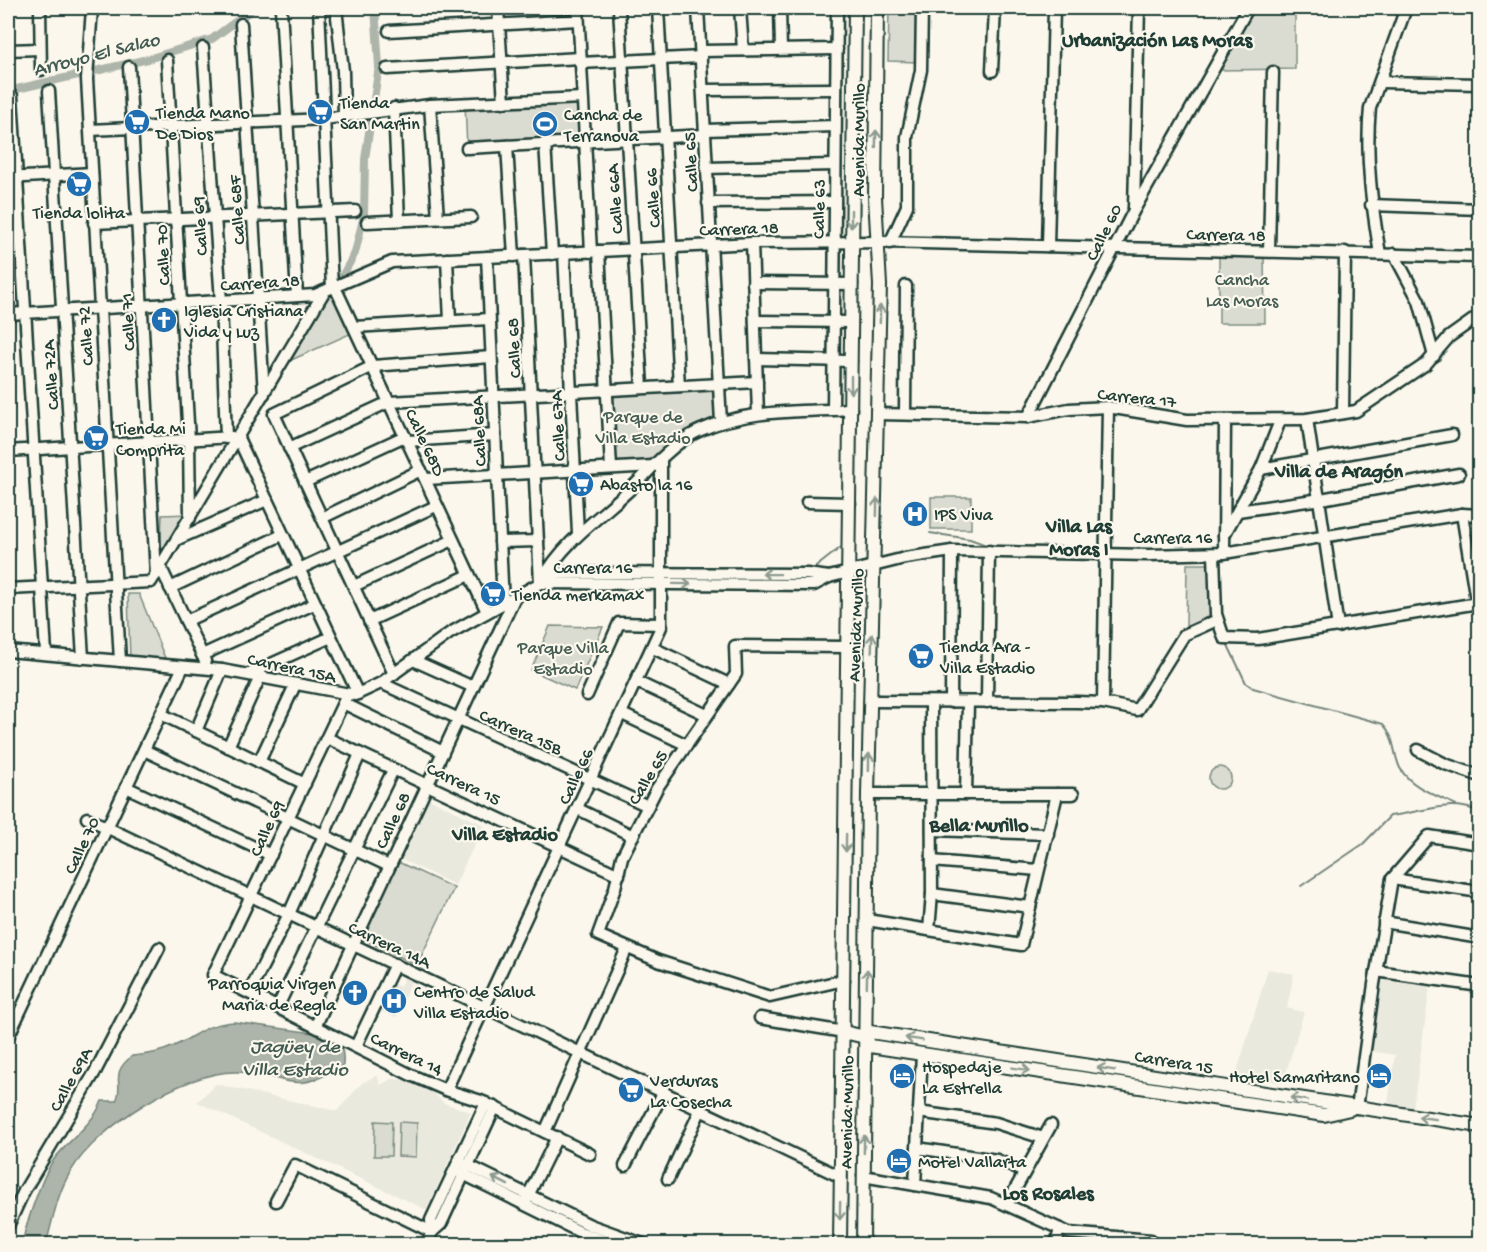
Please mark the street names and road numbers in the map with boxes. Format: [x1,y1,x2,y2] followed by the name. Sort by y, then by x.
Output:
[850,83,871,197] street label: Avenida Murillo
[680,131,705,192] street label: Calle 65
[603,162,629,235] street label: Calle 66A
[642,167,667,228] street label: Calle 66
[226,174,251,245] street label: Calle 68F
[809,179,832,239] street label: Calle 63
[189,195,214,256] street label: Calle 69
[1083,201,1128,265] street label: Calle 60
[699,219,779,242] street label: Carrera 18
[152,224,177,286] street label: Calle 70
[1186,225,1266,248] street label: Carrera 18
[220,271,301,298] street label: Carrera 18
[117,292,141,351] street label: Calle 71
[75,305,100,366] street label: Calle 72
[503,317,528,378] street label: Calle 68
[39,338,65,410] street label: Calle 72A
[1096,385,1178,414] street label: Carrera 17
[547,389,572,462] street label: Calle 67A
[468,394,493,467] street label: Calle 68A
[399,406,449,480] street label: Calle 68D
[1134,529,1213,550] street label: Carrera 16
[554,559,633,580] street label: Carrera 16
[845,568,870,682] street label: Avenida Murillo
[245,650,339,689] street label: Carrera 15A
[475,706,565,761] street label: Carrera 15B
[555,745,600,808] street label: Calle 66
[625,747,674,809] street label: Calle 65
[423,759,503,812] street label: Carrera 15
[372,789,417,853] street label: Calle 68
[246,798,290,860] street label: Calle 69
[61,814,106,878] street label: Calle 70
[344,918,435,975] street label: Carrera 14A
[366,1029,446,1082] street label: Carrera 14
[46,1043,99,1116] street label: Calle 69A
[1133,1047,1214,1080] street label: Carrera 15
[837,1055,860,1169] street label: Avenida Murillo

